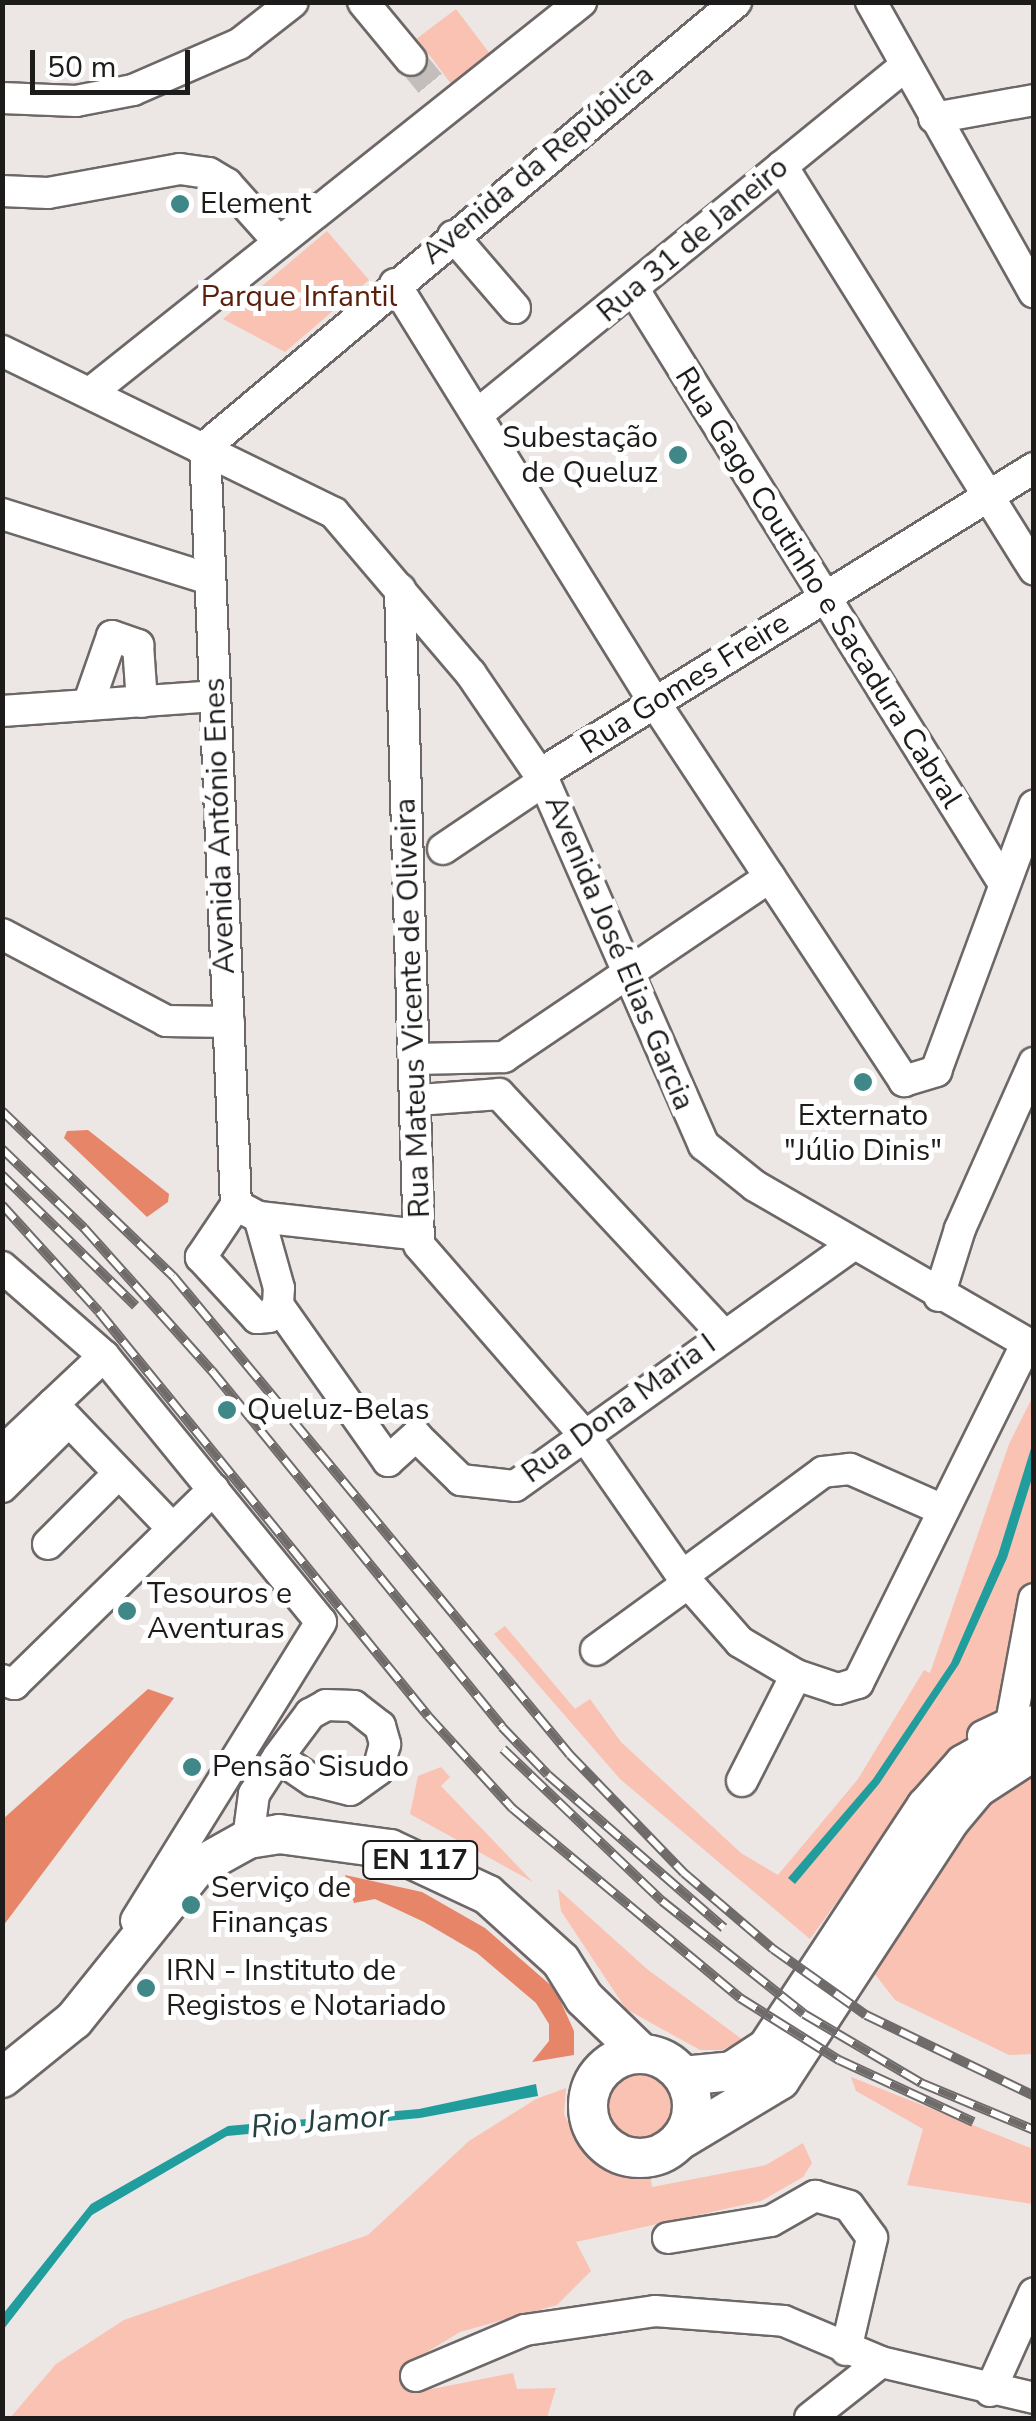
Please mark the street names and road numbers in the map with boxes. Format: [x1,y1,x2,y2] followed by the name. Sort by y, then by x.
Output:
[415,58,661,272] street label: Avenida da República
[590,150,796,330] street label: Rua 31 de Janeiro
[667,361,969,815] street label: Rua Gago Coutinho e Sacadura Cabral
[574,605,796,763] street label: Rua Gomes Freire
[197,677,243,975] street label: Avenida António Enes
[536,790,702,1116] street label: Avenida José Elias Garcia
[388,797,438,1219] street label: Rua Mateus Vicente de Oliveira
[515,1327,723,1491] street label: Rua Dona Maria I
[360,1837,480,1883] road number: EN 117

